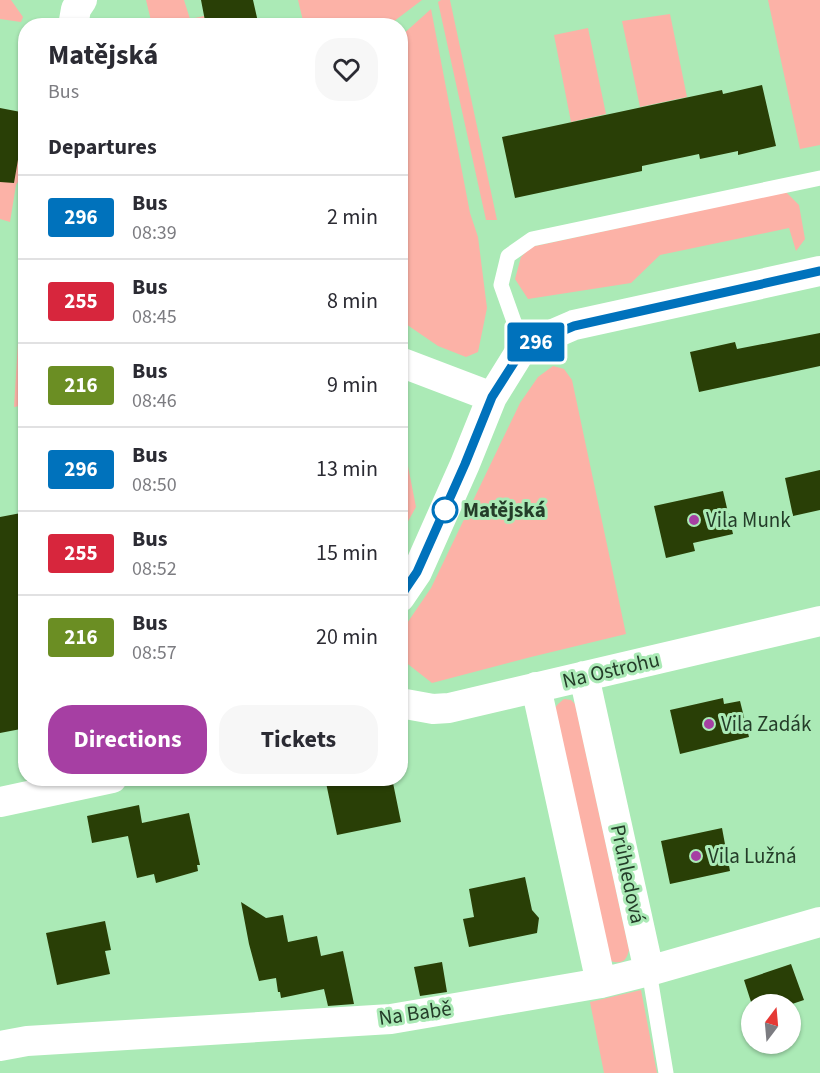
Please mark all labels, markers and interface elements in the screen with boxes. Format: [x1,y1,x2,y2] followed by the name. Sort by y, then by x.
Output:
[48,35,158,75] text: Matějská
[315,38,378,101] button: heart
[48,78,79,106] text: Bus
[48,131,157,163] text: Departures
[132,187,168,219] text: Bus
[327,201,378,233] text: 2 min
[64,202,98,232] text: 296
[132,219,177,247] text: 08:39
[132,271,168,303] text: Bus
[327,285,378,317] text: 8 min
[64,286,98,316] text: 255
[132,303,177,331] text: 08:45
[502,322,570,362] line badge: 296
[519,327,553,357] text: 296
[132,355,168,387] text: Bus
[327,369,378,401] text: 9 min
[64,370,98,400] text: 216
[132,387,177,415] text: 08:46
[132,439,168,471] text: Bus
[316,453,378,485] text: 13 min
[64,454,98,484] text: 296
[132,471,177,499] text: 08:50
[463,495,546,525] place label: Matějská
[432,497,458,523] marker: Matějská
[706,505,791,535] place label: Vila Munk
[687,513,701,527] marker: Vila Munk
[132,523,168,555] text: Bus
[316,537,378,569] text: 15 min
[64,538,98,568] text: 255
[132,555,177,583] text: 08:52
[132,607,168,639] text: Bus
[316,621,378,653] text: 20 min
[64,622,98,652] text: 216
[132,639,177,667] text: 08:57
[559,644,663,696] street label: Na Ostrohu
[48,705,207,774] button: Directions
[219,705,378,774] button: Tickets
[721,709,812,739] place label: Vila Zadák
[702,717,716,731] marker: Vila Zadák
[603,822,653,926] street label: Průhledová
[708,841,797,871] place label: Vila Lužná
[689,849,703,863] marker: Vila Lužná
[377,993,453,1033] street label: Na Babě
[741,994,801,1054] north arrow
[741,994,801,1054] map controls

